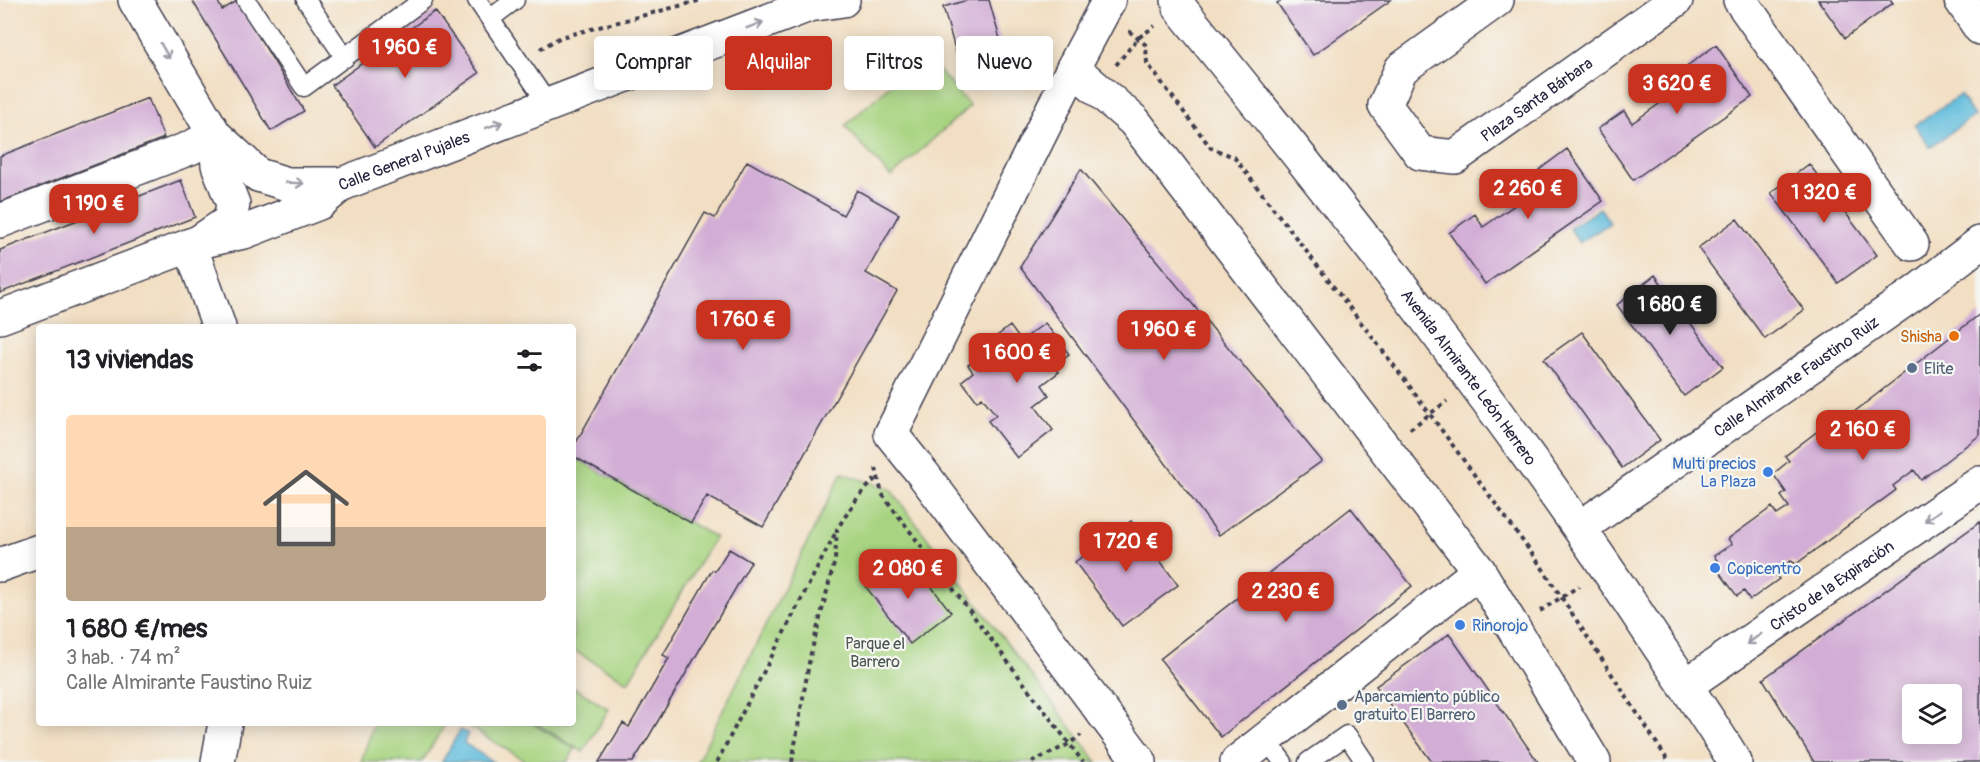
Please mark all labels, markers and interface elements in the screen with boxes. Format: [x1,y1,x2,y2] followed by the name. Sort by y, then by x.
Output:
[745,19,763,30] one-way arrow
[350,28,460,79] pin: 1 960 €
[372,35,438,60] text: 1 960 €
[594,36,713,90] chip: Comprar
[725,36,832,90] chip: Alquilar
[844,36,944,90] chip: Filtros
[956,36,1053,90] chip: Nuevo
[159,42,171,59] one-way arrow
[1477,53,1597,147] street label: Plaza Santa Bárbara
[1622,64,1732,115] pin: 3 620 €
[1642,71,1712,96] text: 3 620 €
[484,119,503,130] one-way arrow
[336,127,472,195] street label: Calle General Pujales
[1473,169,1583,220] pin: 2 260 €
[1769,173,1879,224] pin: 1 320 €
[1493,176,1563,201] text: 2 260 €
[285,178,305,189] one-way arrow
[1791,180,1857,205] text: 1 320 €
[39,184,149,235] pin: 1 190 €
[63,191,125,216] text: 1 190 €
[1615,285,1725,336] pin: 1 680 €
[1396,286,1541,470] street label: Avenida Almirante León Herrero
[1637,292,1703,317] text: 1 680 €
[688,300,798,351] pin: 1 760 €
[710,307,776,332] text: 1 760 €
[1109,310,1219,361] pin: 1 960 €
[1710,312,1883,442] street label: Calle Almirante Faustino Ruiz
[1131,317,1197,342] text: 1 960 €
[1900,327,1942,347] place label: Shisha
[1947,329,1961,343] marker: Shisha
[962,333,1072,384] pin: 1 600 €
[983,340,1051,365] text: 1 600 €
[66,344,193,376] text: 13 viviendas
[513,344,546,377] icon: filters
[1924,359,1953,379] place label: Elite
[1905,361,1919,375] marker: Elite
[1808,410,1918,461] pin: 2 160 €
[1830,417,1896,442] text: 2 160 €
[252,454,360,562] icon: home
[1672,454,1756,492] place label: Multi precios La Plaza
[1761,465,1775,479] marker: Multi precios La Plaza
[1924,510,1941,522] one-way arrow
[1071,522,1181,573] pin: 1 720 €
[1093,529,1159,554] text: 1 720 €
[1766,536,1898,636] street label: Cristo de la Expiración
[853,549,963,600] pin: 2 080 €
[873,556,943,581] text: 2 080 €
[1727,559,1801,579] place label: Copicentro
[1708,561,1722,575] marker: Copicentro
[1231,572,1341,623] pin: 2 230 €
[1252,579,1320,604] text: 2 230 €
[66,613,207,645] text: 1 680 €/mes
[1472,616,1529,636] place label: Rinorojo
[1453,618,1467,632] marker: Rinorojo
[1747,633,1763,645] one-way arrow
[845,634,905,672] park label: Parque el Barrero
[66,645,181,670] text: 3 hab. · 74 m²
[66,670,312,695] text: Calle Almirante Faustino Ruiz
[1902,684,1962,744] map controls
[1902,684,1962,744] button: layers
[1354,687,1500,725] place label: Aparcamiento público gratuito El Barrero
[1335,698,1349,712] marker: Aparcamiento público gratuito El Barrero

